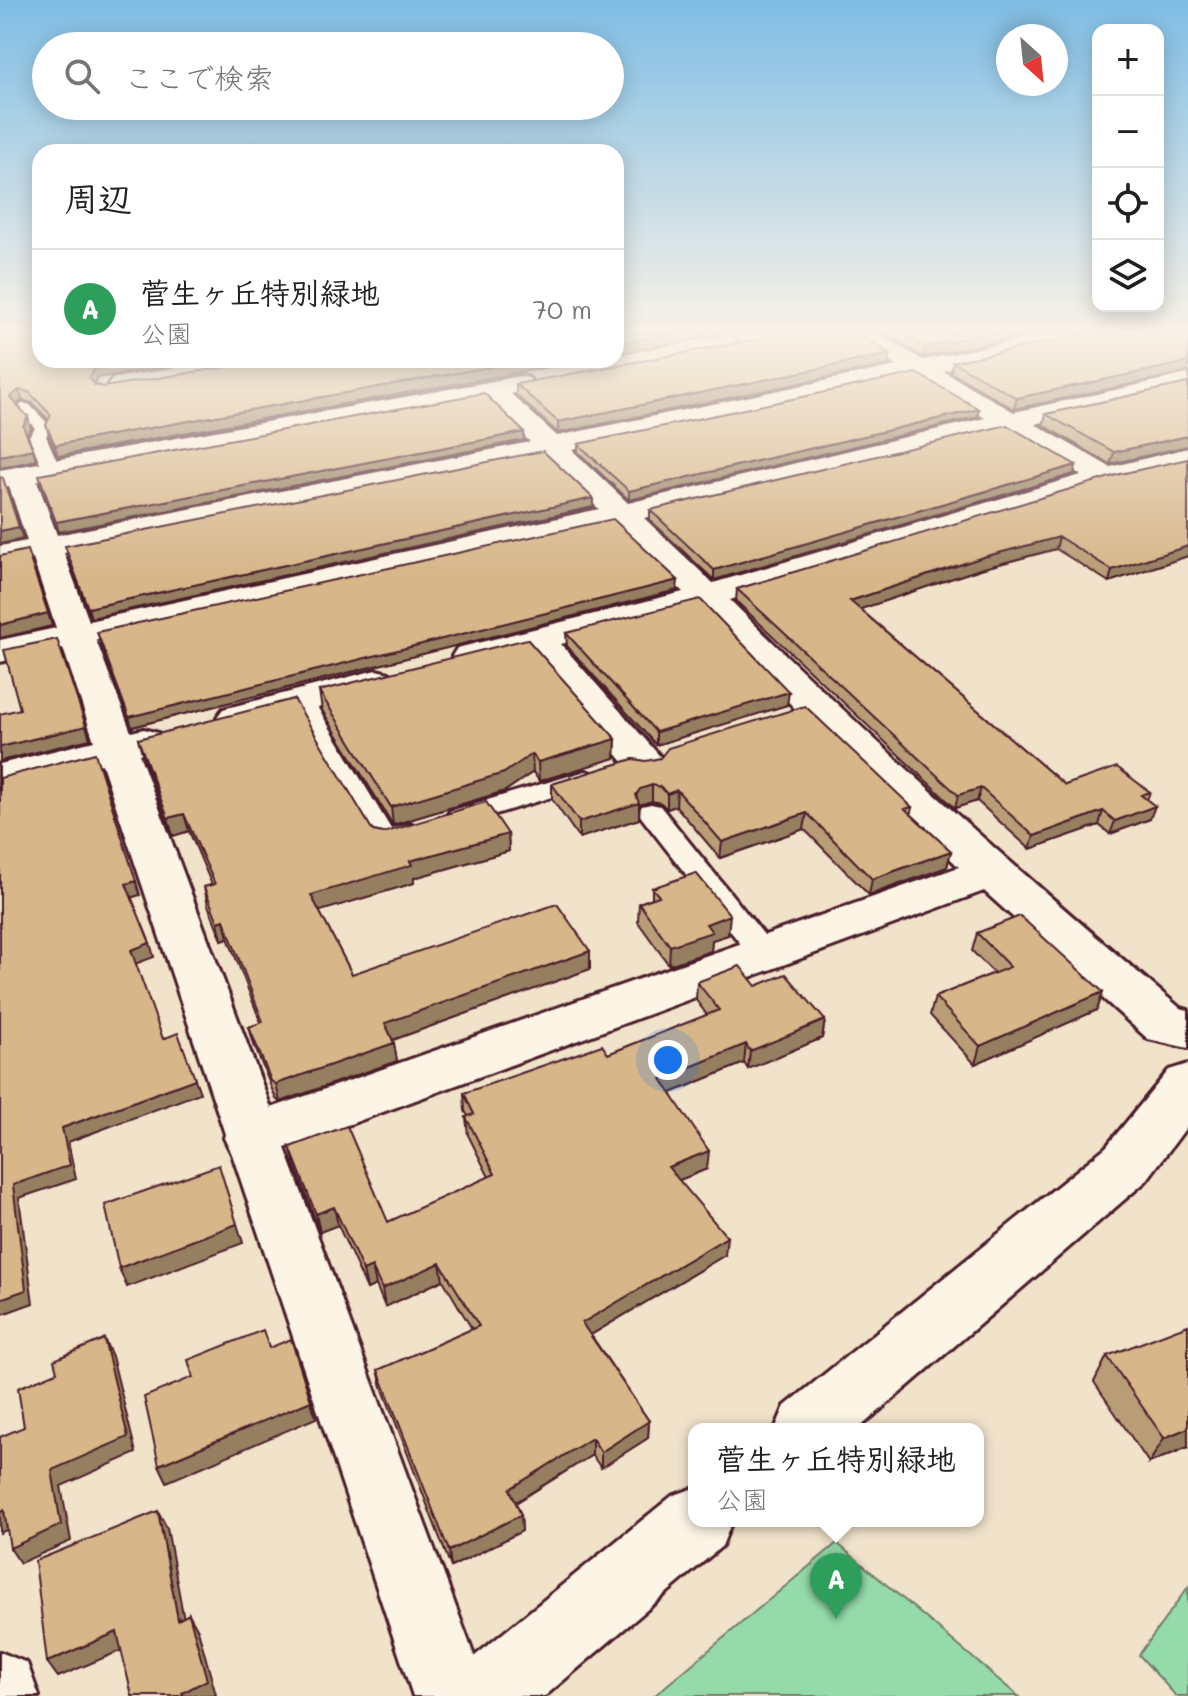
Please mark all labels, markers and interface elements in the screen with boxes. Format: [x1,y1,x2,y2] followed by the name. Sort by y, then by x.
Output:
[996,24,1068,96] north arrow
[1092,24,1164,312] map controls
[1092,24,1164,96] button: +
[32,32,624,120] search box
[60,54,104,98] icon: search
[124,57,274,97] text: ここで検索
[1092,96,1164,168] button: −
[1092,168,1164,240] button: locate
[64,175,132,220] text: 周辺
[1092,240,1164,312] button: layers
[140,272,380,312] text: 菅生ヶ丘特別緑地
[81,292,99,326] text: A
[532,292,592,326] text: 70 m
[140,316,192,350] text: 公園
[648,1040,688,1080] your location
[688,1423,984,1527] popup
[716,1438,956,1478] text: 菅生ヶ丘特別緑地
[716,1482,768,1516] text: 公園
[810,1553,862,1619] pin: A

